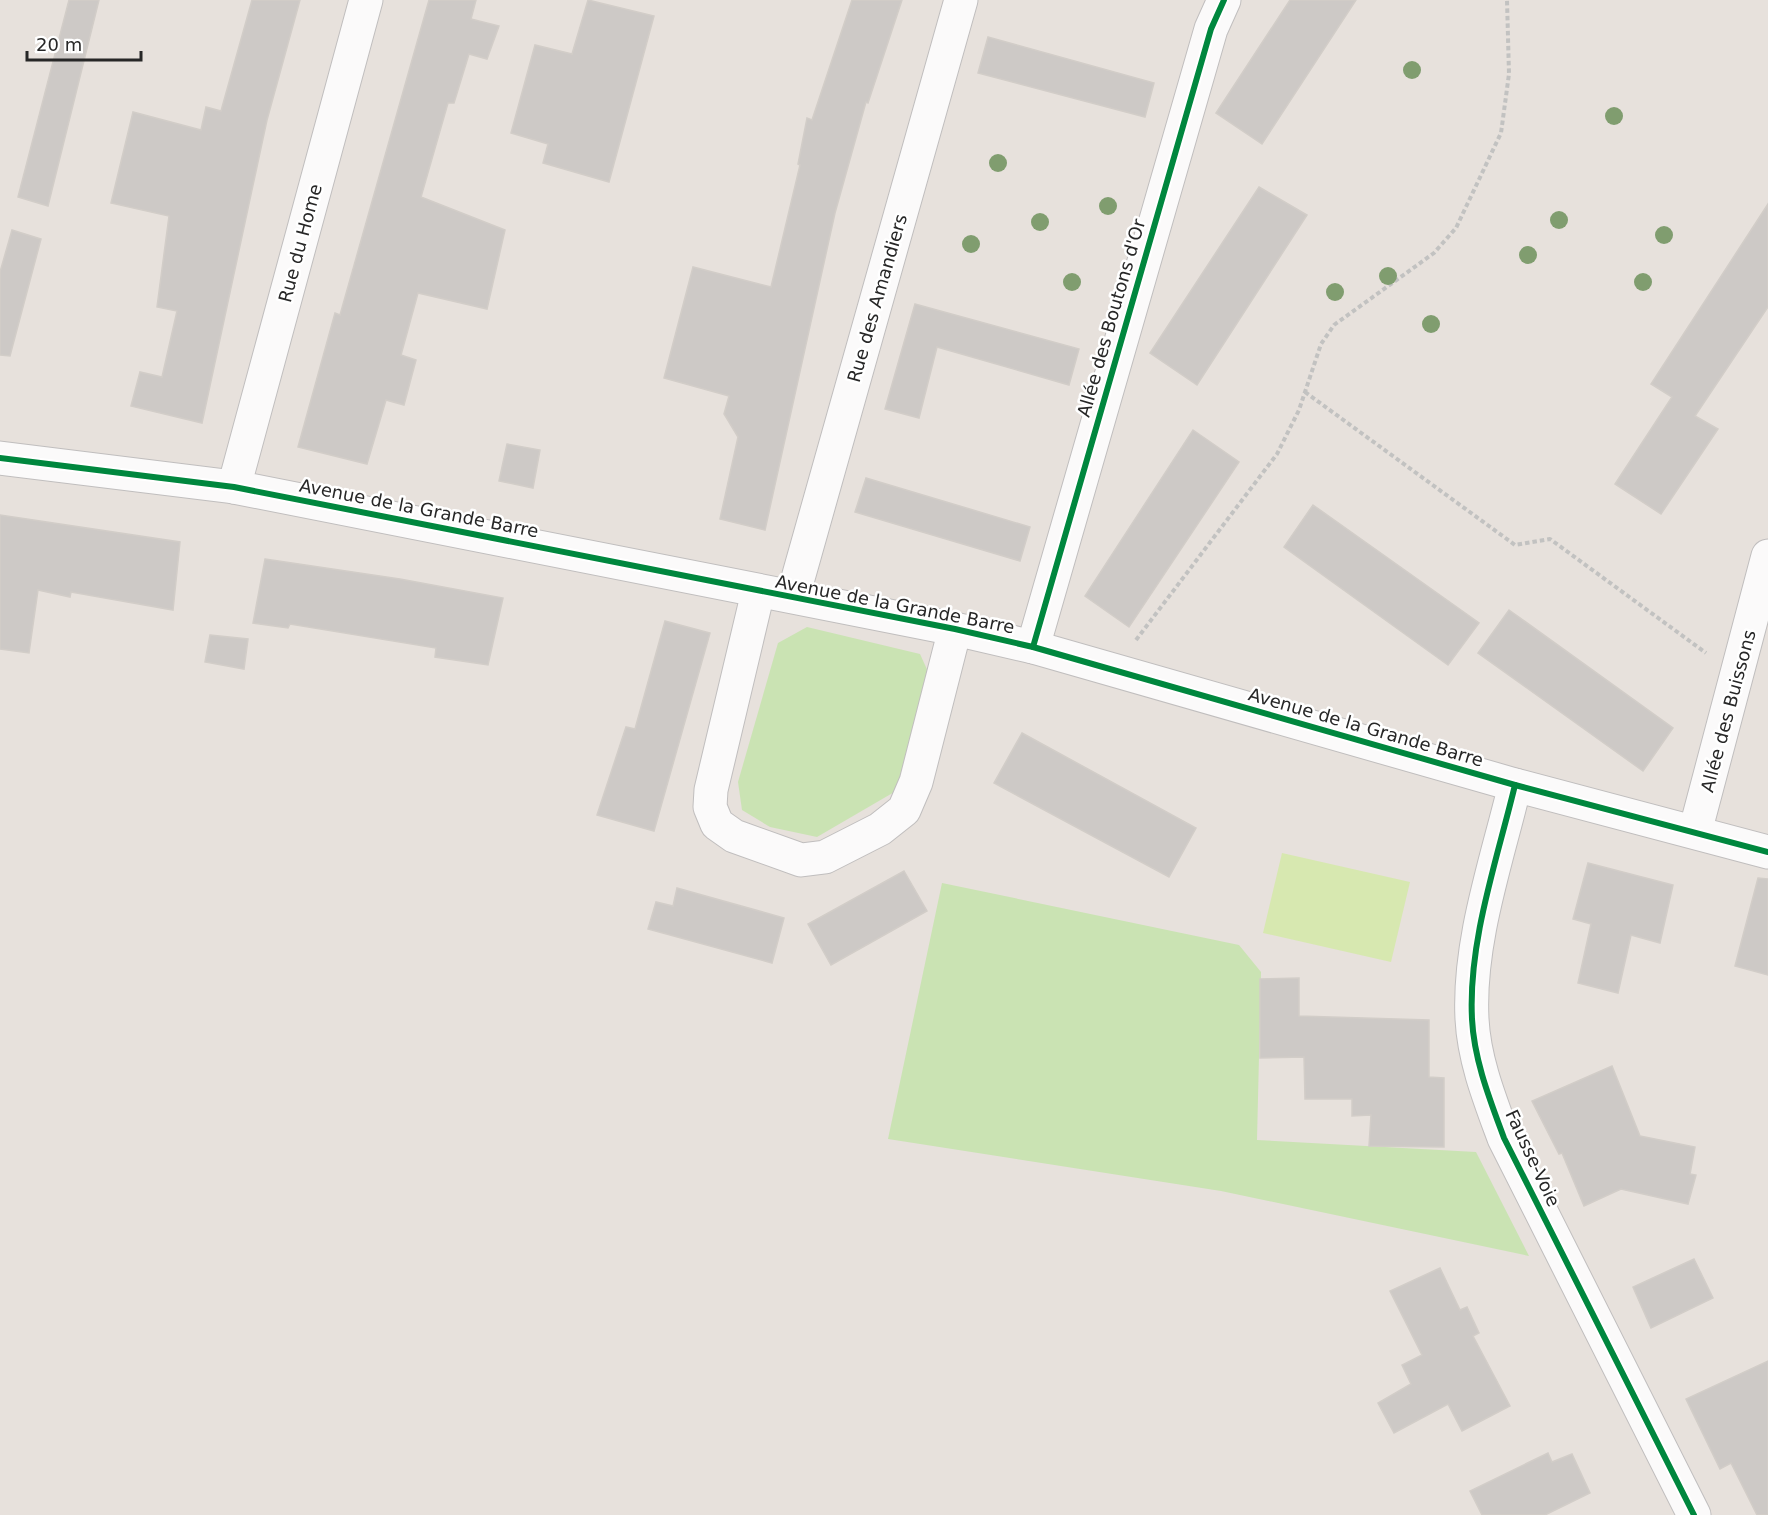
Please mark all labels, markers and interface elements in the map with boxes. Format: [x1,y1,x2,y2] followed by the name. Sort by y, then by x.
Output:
[27,24,141,62] scale bar
[36,34,82,55] text: 20 m
[274,182,326,304] street label: Rue du Home
[843,211,911,385] street label: Rue des Amandiers
[1073,216,1150,419] street label: Allée des Boutons d'Or
[298,474,540,542] street label: Avenue de la Grande Barre
[774,570,1016,638] street label: Avenue de la Grande Barre
[1696,628,1760,794] street label: Allée des Buissons
[1246,683,1486,771] street label: Avenue de la Grande Barre
[1501,1106,1565,1210] street label: Fausse-Voie

